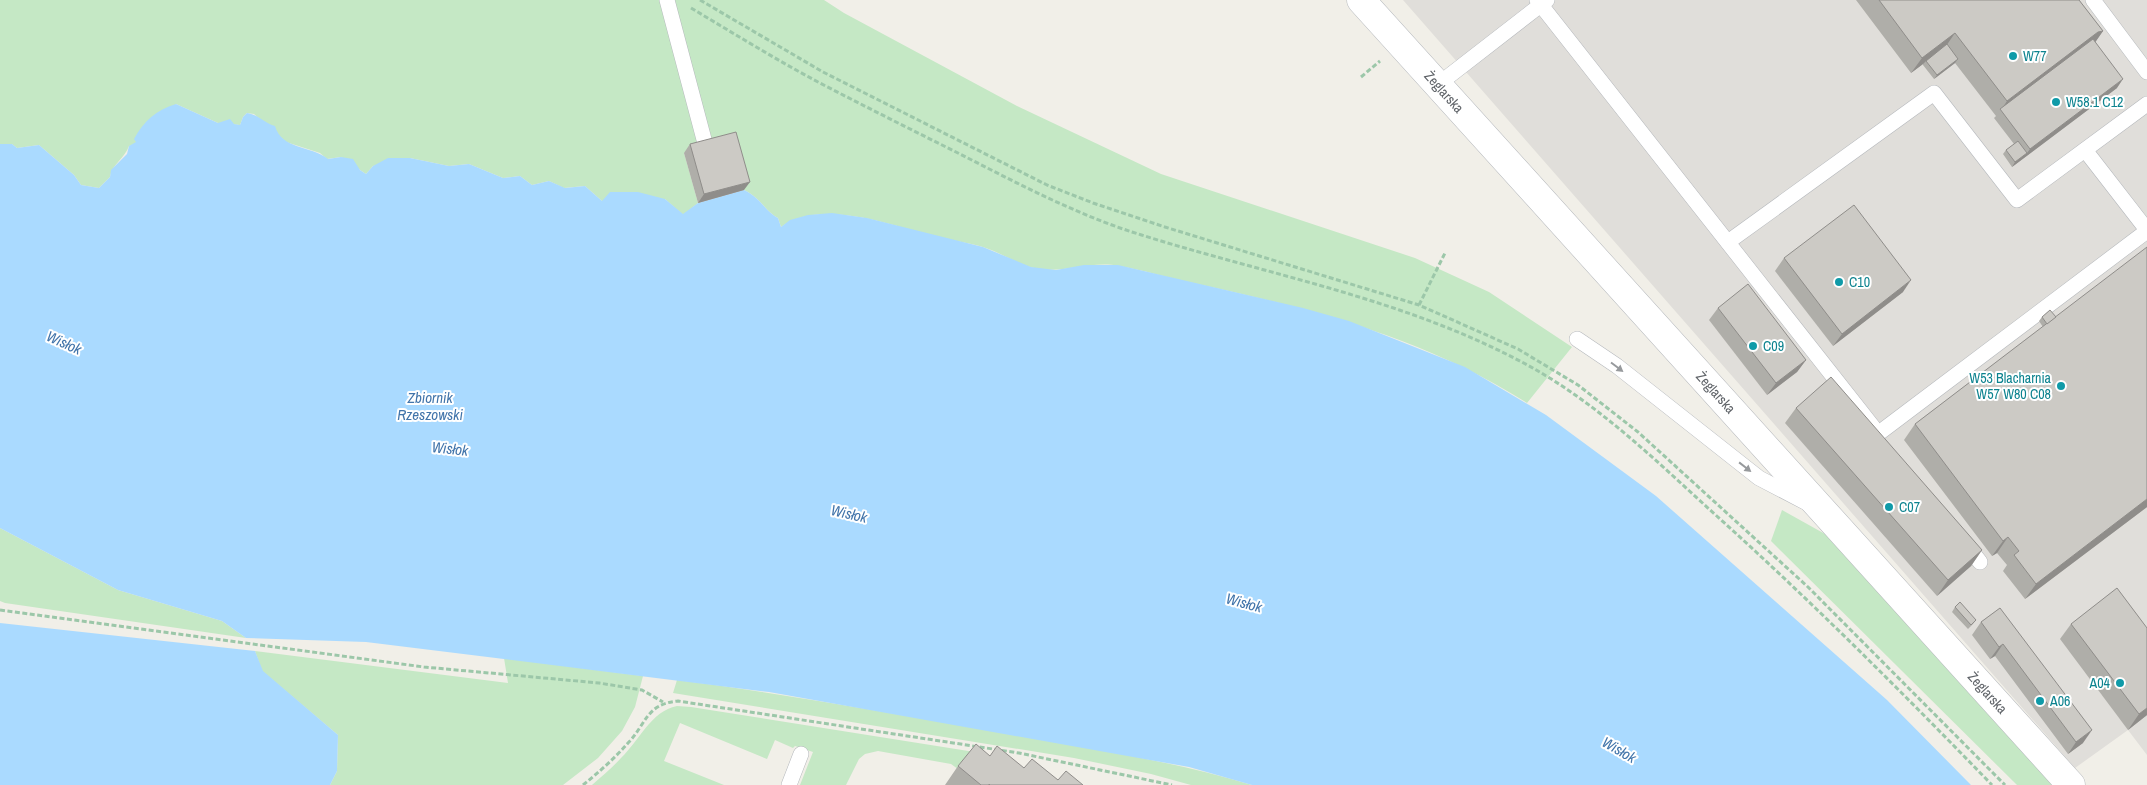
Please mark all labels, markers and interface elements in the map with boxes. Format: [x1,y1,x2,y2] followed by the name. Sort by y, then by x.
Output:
[2023,47,2047,65] place label: W77
[2007,50,2019,62] marker: W77
[1421,67,1468,117] street label: Żeglarska
[2066,93,2123,111] place label: W58.1 C12
[2050,96,2062,108] marker: W58.1 C12
[1849,273,1870,291] place label: C10
[1833,276,1845,288] marker: C10
[43,325,86,360] water label: Wisłok
[1763,337,1784,355] place label: C09
[1747,340,1759,352] marker: C09
[1610,361,1623,372] one-way arrow
[1692,368,1740,418] street label: Żeglarska
[1969,369,2052,403] place label: W53 Blacharnia W57 W80 C08
[2055,380,2067,392] marker: W53 Blacharnia W57 W80 C08
[397,387,463,425] water label: Zbiornik Rzeszowski
[431,436,470,461] water label: Wisłok
[1738,462,1751,473] one-way arrow
[1899,498,1920,516] place label: C07
[829,499,870,528] water label: Wisłok
[1883,501,1895,513] marker: C07
[1224,588,1265,618] water label: Wisłok
[1964,668,2012,718] street label: Żeglarska
[2089,674,2111,692] place label: A04
[2114,677,2126,689] marker: A04
[2049,692,2070,710] place label: A06
[2034,695,2046,707] marker: A06
[1598,731,1641,768] water label: Wisłok

